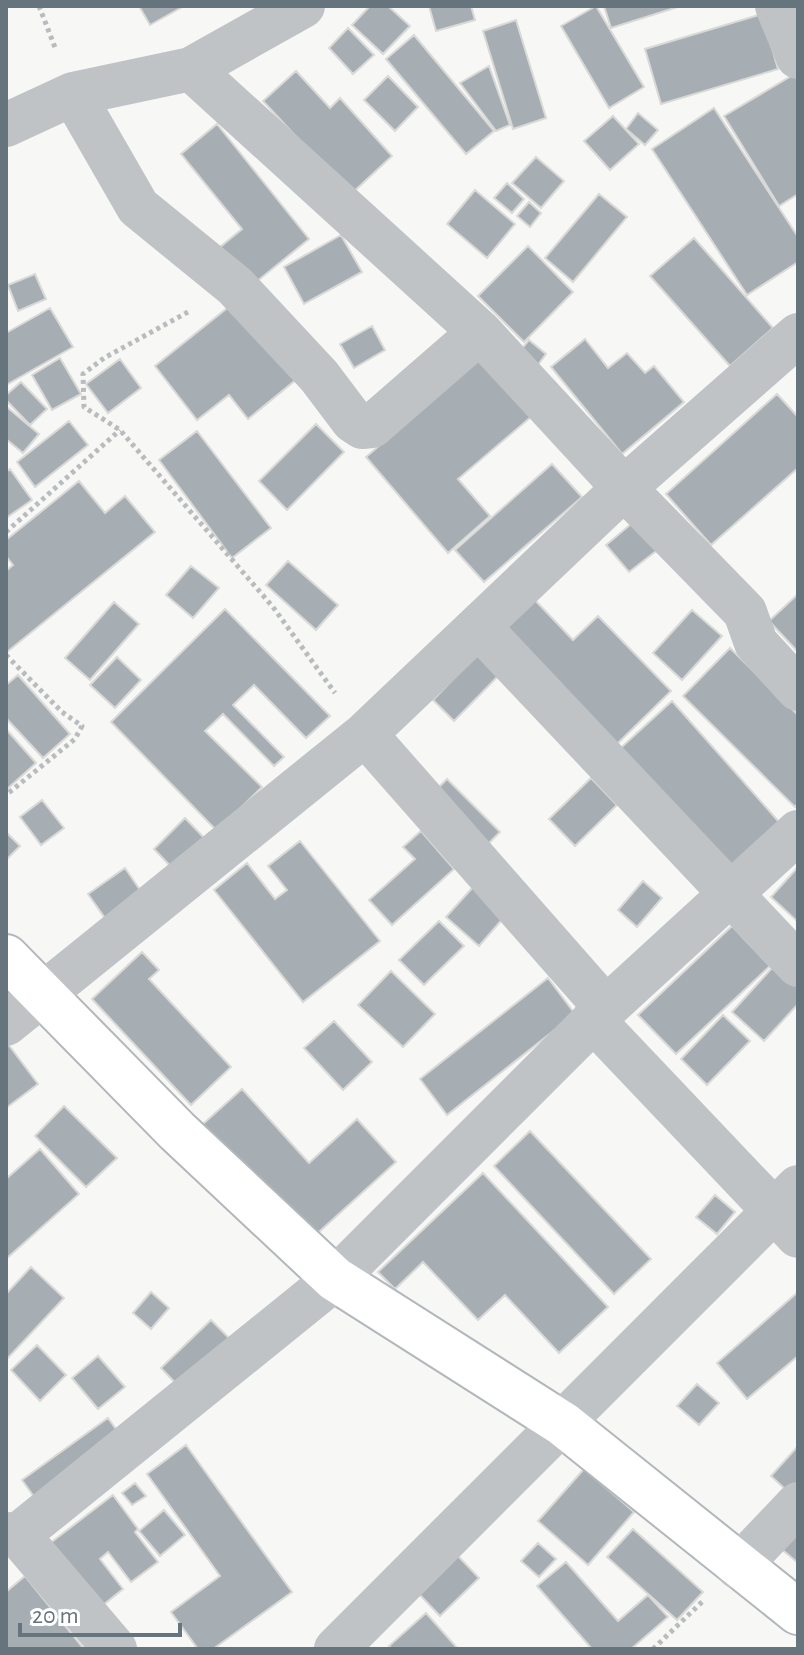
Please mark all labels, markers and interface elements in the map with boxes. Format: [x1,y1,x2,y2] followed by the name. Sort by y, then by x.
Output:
[20,1587,180,1637] scale bar
[32,1604,79,1628] text: 20 m

